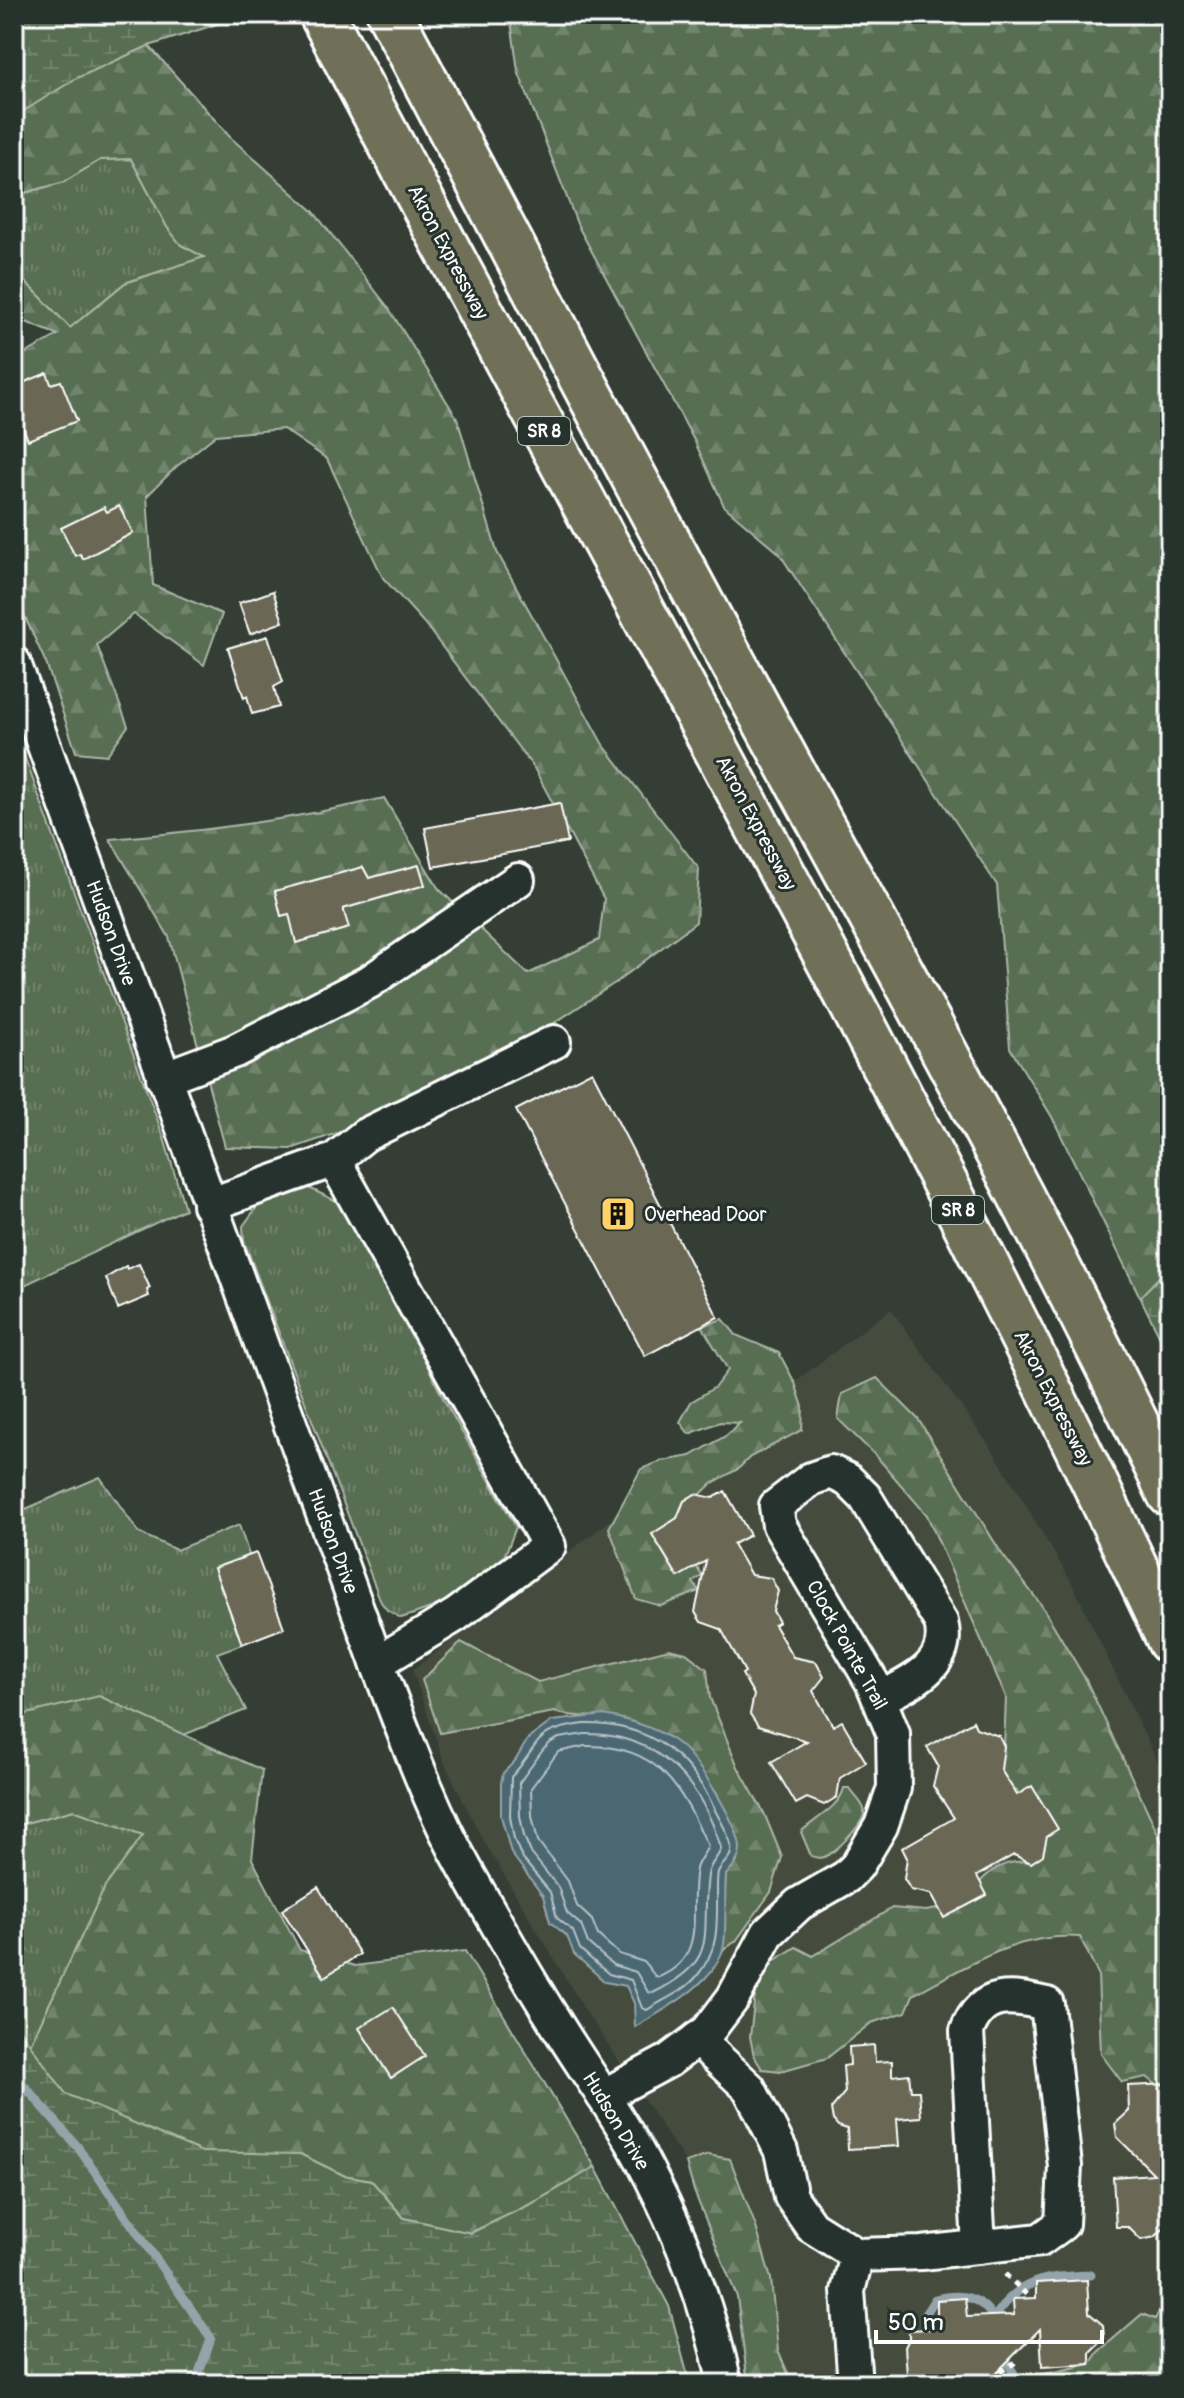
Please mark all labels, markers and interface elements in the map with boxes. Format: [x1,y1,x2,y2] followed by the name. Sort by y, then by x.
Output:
[402,180,494,324] street label: Akron Expressway
[518,417,570,445] road number: SR 8
[710,751,802,895] street label: Akron Expressway
[80,877,142,989] street label: Hudson Drive
[599,1195,637,1233] building icon: Overhead Door
[932,1196,984,1224] road number: SR 8
[644,1202,767,1227] place label: Overhead Door
[1008,1326,1098,1470] street label: Akron Expressway
[302,1485,364,1597] street label: Hudson Drive
[801,1576,893,1714] street label: Clock Pointe Trail
[577,2067,655,2175] street label: Hudson Drive
[876,2294,1102,2344] scale bar
[888,2308,944,2337] text: 50 m

